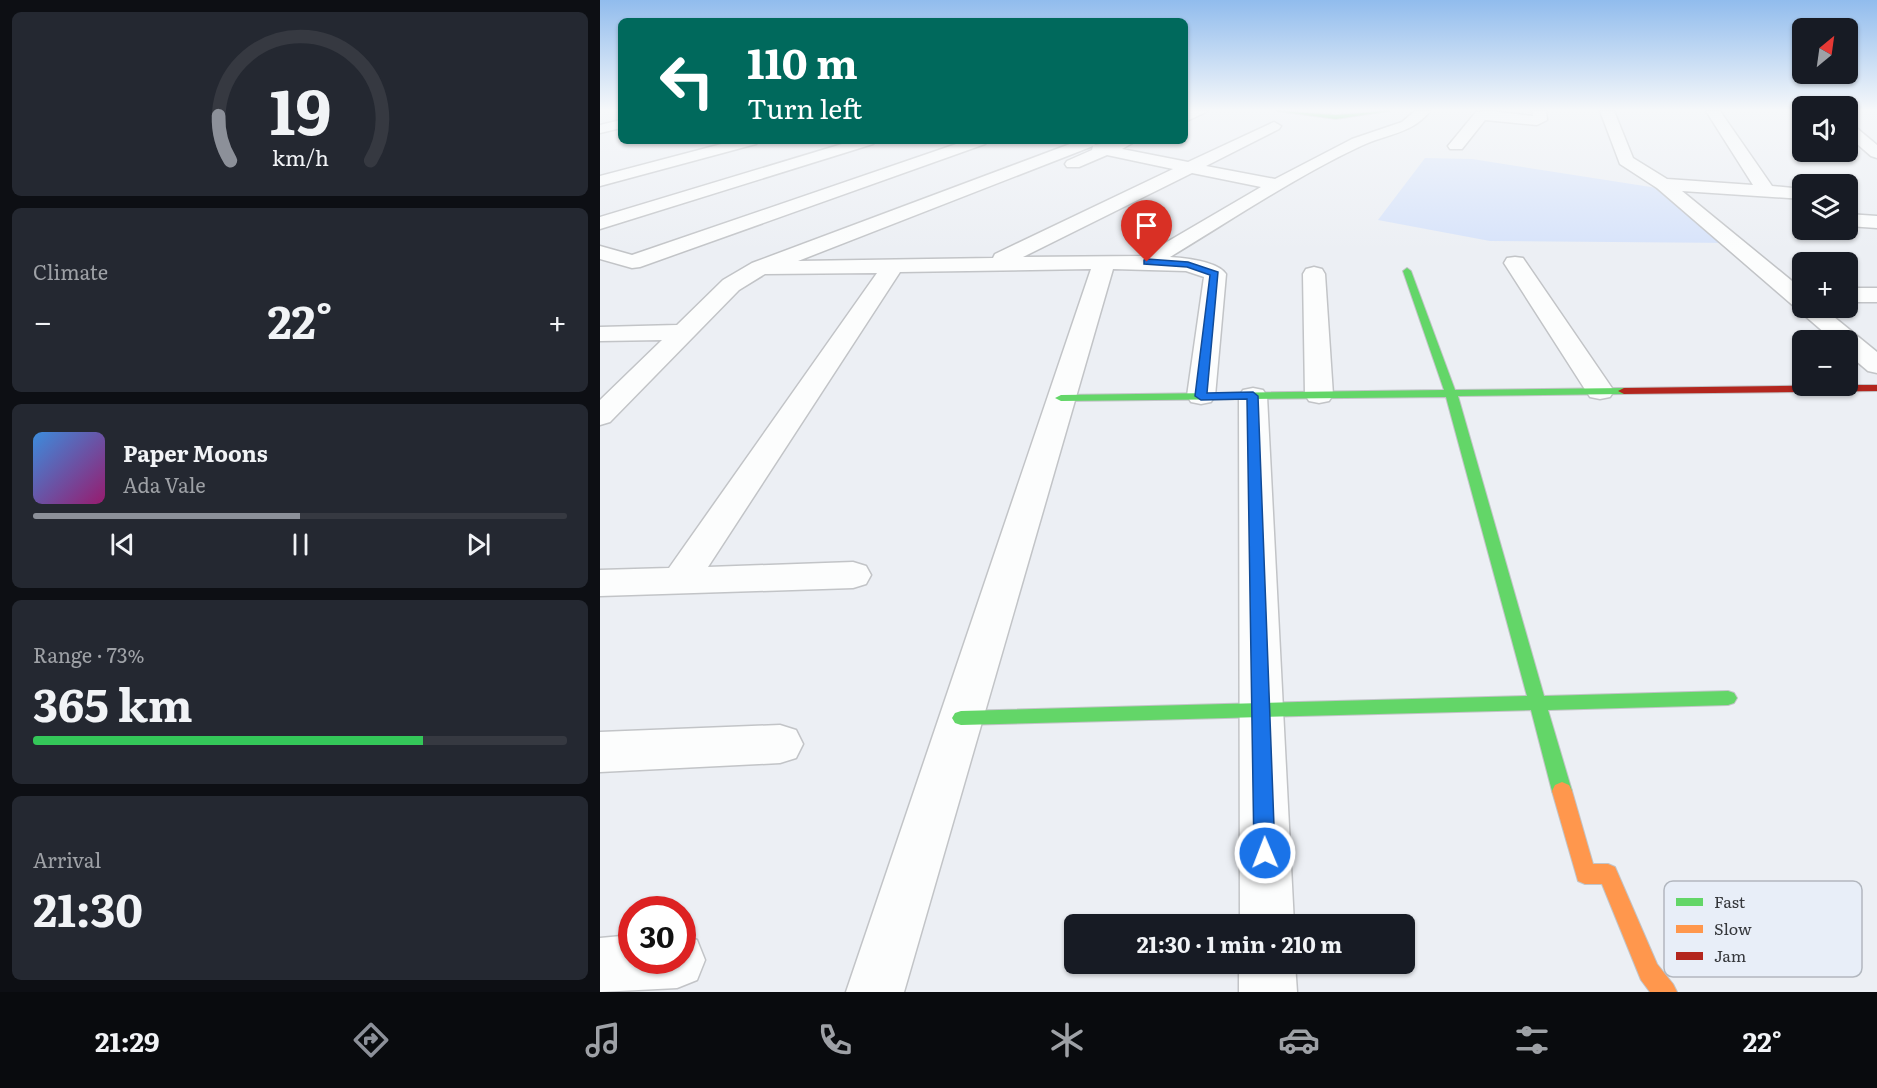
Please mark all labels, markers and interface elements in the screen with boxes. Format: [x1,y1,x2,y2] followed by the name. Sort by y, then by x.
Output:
[1792,18,1858,84] north arrow
[1792,18,1858,396] map controls
[747,30,858,92] text: 110 m
[648,42,726,120] icon: left
[269,62,331,154] text: 19
[747,87,862,127] text: Turn left
[1792,96,1858,162] button: sound
[271,141,329,173] text: km/h
[1792,174,1858,240] button: layers
[1121,200,1172,262] pin
[1130,209,1163,242] icon: arrive
[1792,252,1858,318] button: +
[33,256,108,286] text: Climate
[267,286,333,353] text: 22°
[33,295,52,344] text: −
[548,295,567,344] text: +
[1792,330,1858,396] button: −
[123,436,268,469] text: Paper Moons
[123,469,206,499] text: Ada Vale
[106,528,139,561] icon: previous
[284,528,317,561] icon: pause
[462,528,495,561] icon: next
[33,639,145,669] text: Range · 73%
[33,669,193,736] text: 365 km
[1233,821,1297,885] position arrow
[33,844,101,874] text: Arrival
[33,874,143,941] text: 21:30
[1664,881,1862,977] legend
[1714,889,1746,913] text: Fast
[618,896,696,974] speed limit sign: 30
[1714,916,1752,940] text: Slow
[1137,927,1342,960] text: 21:30 · 1 min · 210 m
[1714,943,1747,967] text: Jam
[350,1019,392,1061] icon: directions
[582,1019,624,1061] icon: music
[814,1019,856,1061] icon: phone
[1046,1019,1088,1061] icon: climate
[1278,1019,1320,1061] icon: car
[1511,1019,1553,1061] icon: filters
[95,1020,160,1060] text: 21:29
[1743,1020,1782,1060] text: 22°

